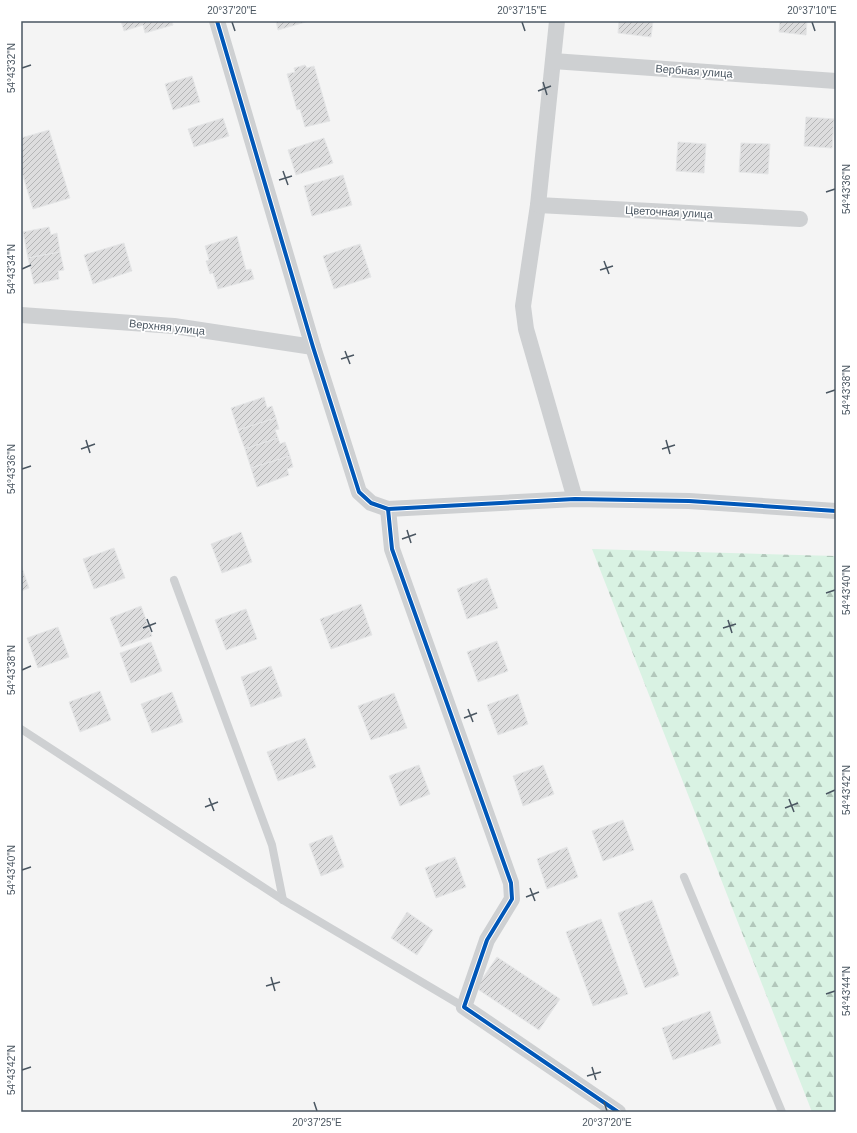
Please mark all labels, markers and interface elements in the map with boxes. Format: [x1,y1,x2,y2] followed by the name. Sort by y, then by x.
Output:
[207,5,257,16] text: 20°37'20"E
[497,5,547,16] text: 20°37'15"E
[787,5,837,16] text: 20°37'10"E
[6,43,17,93] text: 54°43'32"N
[655,62,734,80] street label: Вербная улица
[841,164,852,214] text: 54°43'36"N
[625,204,714,220] street label: Цветочная улица
[6,244,17,294] text: 54°43'34"N
[128,317,206,337] street label: Верхняя улица
[841,365,852,415] text: 54°43'38"N
[6,444,17,494] text: 54°43'36"N
[841,565,852,615] text: 54°43'40"N
[6,645,17,695] text: 54°43'38"N
[841,765,852,815] text: 54°43'42"N
[6,845,17,895] text: 54°43'40"N
[841,966,852,1016] text: 54°43'44"N
[6,1045,17,1095] text: 54°43'42"N
[292,1117,342,1128] text: 20°37'25"E
[582,1117,632,1128] text: 20°37'20"E

